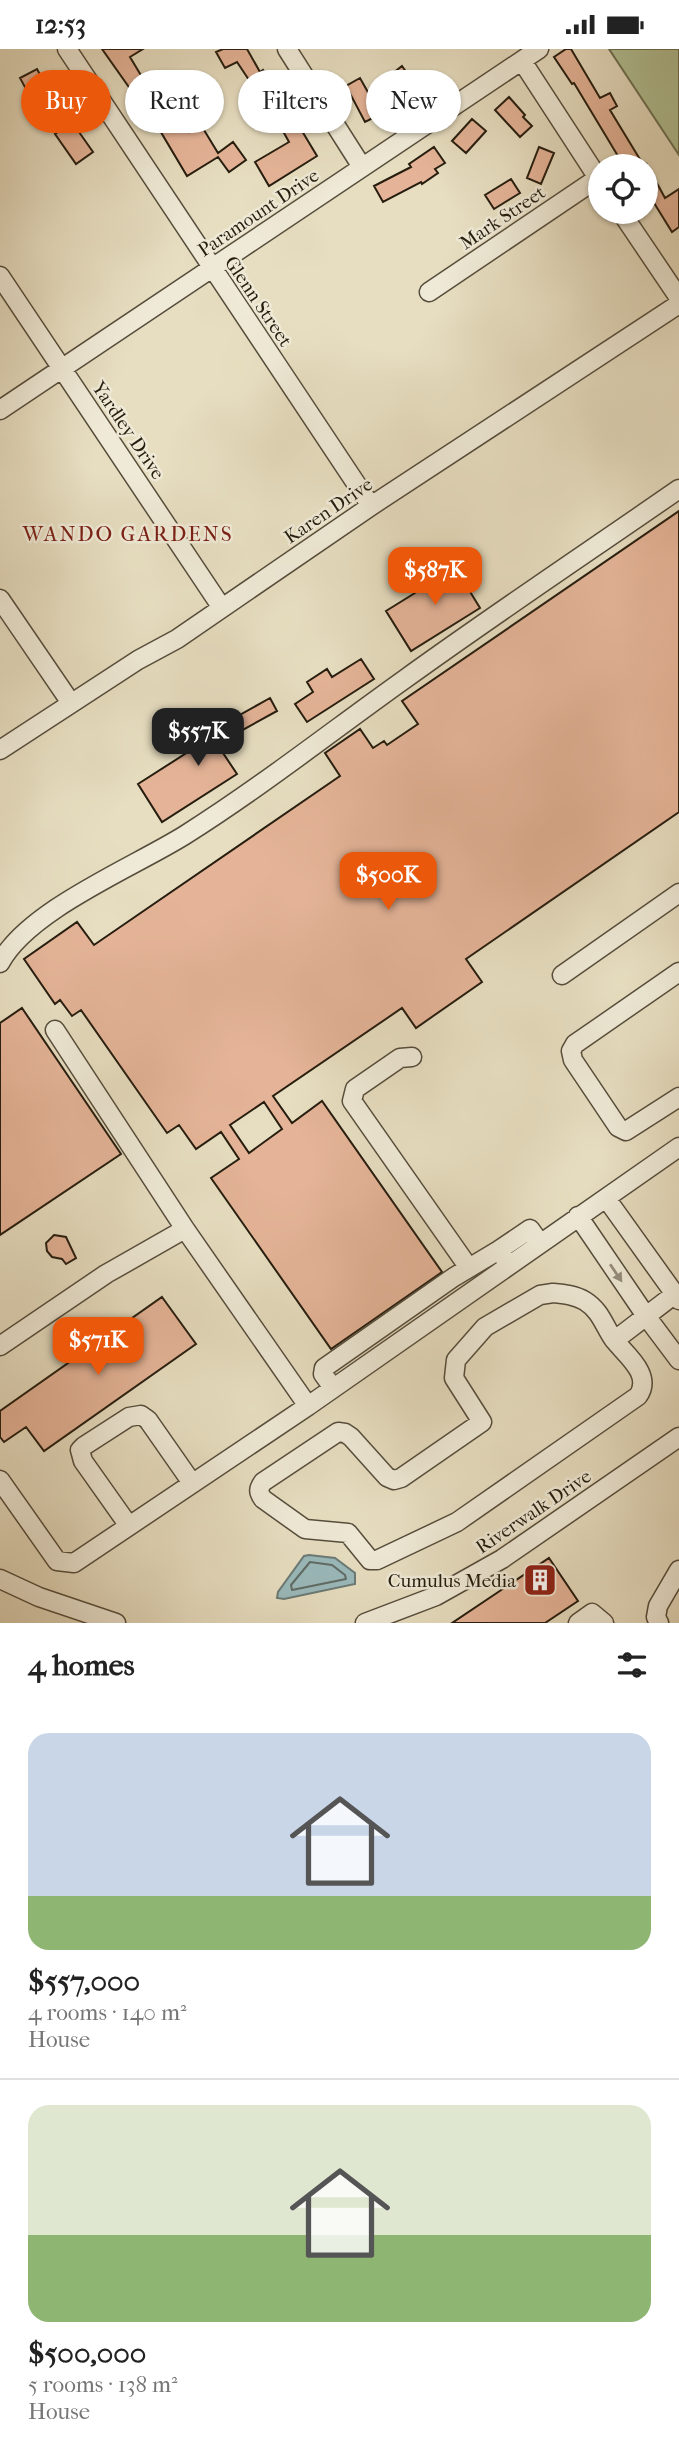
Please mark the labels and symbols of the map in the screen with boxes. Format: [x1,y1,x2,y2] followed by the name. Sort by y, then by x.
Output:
[194,164,323,261] street label: Paramount Drive
[456,181,550,254] street label: Mark Street
[220,252,297,351] street label: Glenn Street
[87,377,169,484] street label: Yardley Drive
[280,473,377,548] street label: Karen Drive
[22,522,233,546] district label: WANDO GARDENS
[386,547,484,607] pin: $587K
[149,709,247,768] pin: $557K
[339,853,437,912] pin: $500K
[610,1263,623,1283] one-way arrow
[49,1317,147,1377] pin: $571K
[472,1465,595,1558] street label: Riverwalk Drive
[521,1561,559,1599] building icon: Cumulus Media
[388,1570,516,1592] place label: Cumulus Media

